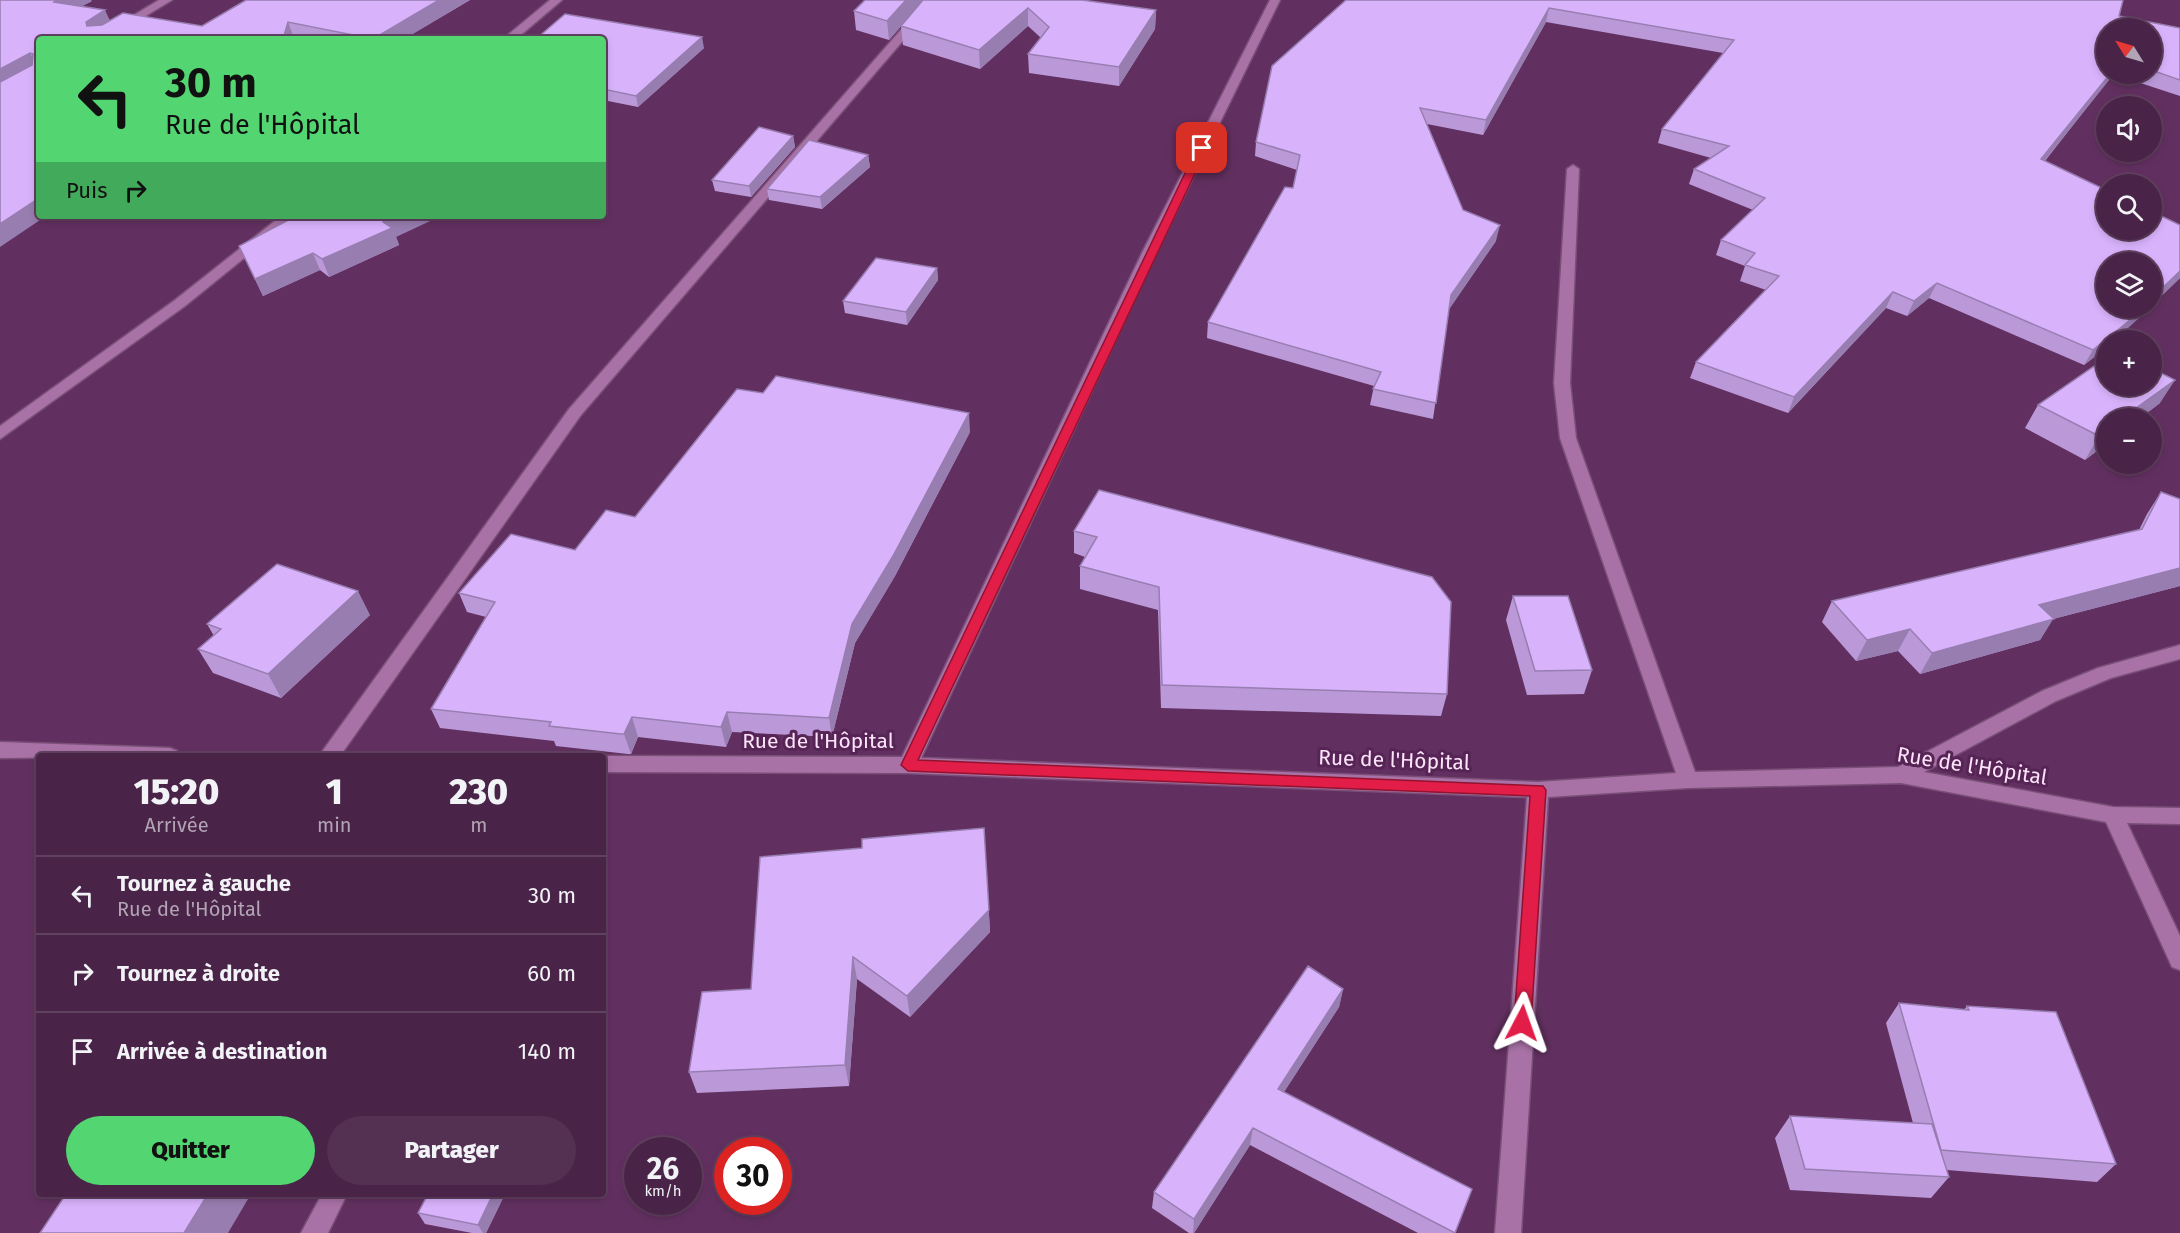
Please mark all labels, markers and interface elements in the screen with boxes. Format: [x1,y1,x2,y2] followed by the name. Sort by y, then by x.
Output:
[2096,18,2162,84] north arrow
[2096,18,2162,474] map controls
[165,58,257,108] text: 30 m
[66,60,144,138] icon: left
[2096,96,2162,162] button: sound
[165,109,360,141] text: Rue de l'Hôpital
[1176,122,1227,173] pin
[1185,131,1218,164] icon: arrive
[119,174,152,207] icon: right
[2096,174,2162,240] button: search
[66,177,107,204] text: Puis
[2096,252,2162,318] button: layers
[2096,330,2162,396] button: +
[2096,408,2162,474] button: −
[742,728,894,754] street label: Rue de l'Hôpital
[1895,741,2049,791] street label: Rue de l'Hôpital
[1318,744,1470,776] street label: Rue de l'Hôpital
[134,770,219,814] text: 15:20
[326,770,343,814] text: 1
[449,770,508,814] text: 230
[144,813,209,837] text: Arrivée
[317,813,352,837] text: min
[470,813,487,837] text: m
[117,870,291,897] text: Tournez à gauche
[66,879,99,912] icon: left
[528,882,576,909] text: 30 m
[117,897,261,921] text: Rue de l'Hôpital
[66,957,99,990] icon: right
[117,960,280,987] text: Tournez à droite
[527,960,576,987] text: 60 m
[1490,991,1554,1055] position arrow
[66,1035,99,1068] icon: arrive
[117,1038,327,1065] text: Arrivée à destination
[518,1038,576,1065] text: 140 m
[66,1116,315,1185] button: Quitter
[327,1116,576,1185] button: Partager
[714,1137,792,1215] speed limit sign: 30
[647,1151,679,1187] text: 26
[644,1182,682,1200] text: km/h

